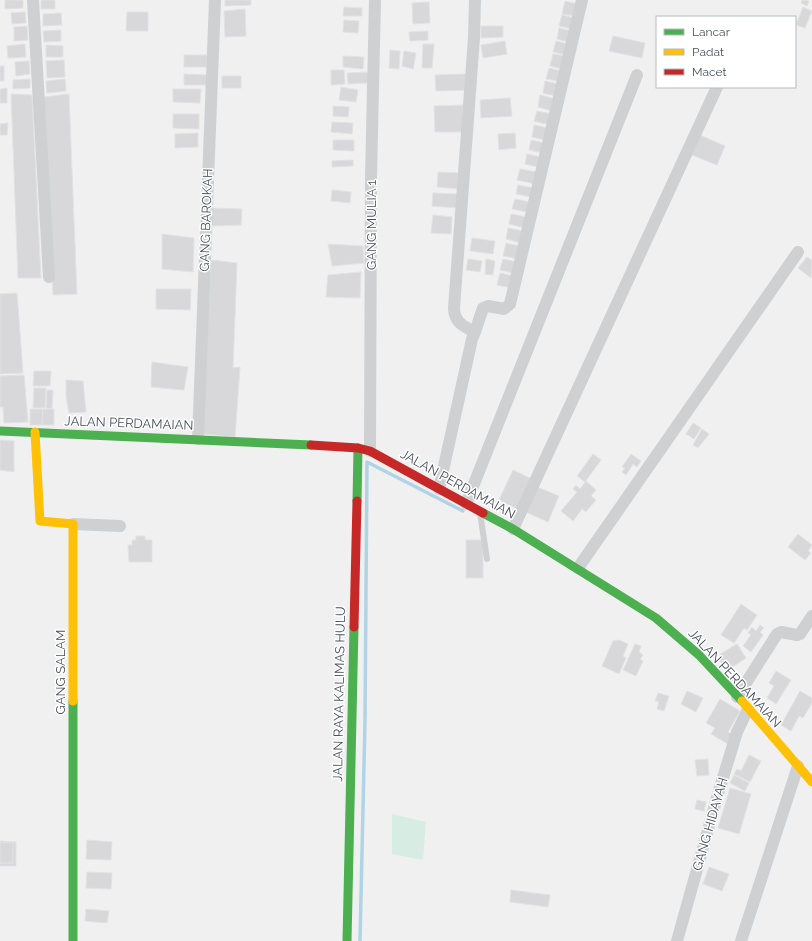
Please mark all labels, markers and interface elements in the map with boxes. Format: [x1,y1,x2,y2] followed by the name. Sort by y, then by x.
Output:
[656,16,796,88] legend
[692,25,731,39] text: Lancar
[692,45,724,59] text: Padat
[692,65,727,79] text: Macet
[197,168,215,272] street label: GANG BAROKAH
[364,180,379,270] street label: GANG MULIA 1
[64,413,194,433] street label: JALAN PERDAMAIAN
[398,446,518,522] street label: JALAN PERDAMAIAN
[330,606,348,782] street label: JALAN RAYA KALIMAS HULU
[686,626,784,730] street label: JALAN PERDAMAIAN
[53,629,68,715] street label: GANG SALAM
[690,776,730,872] street label: GANG HIDAYAH

